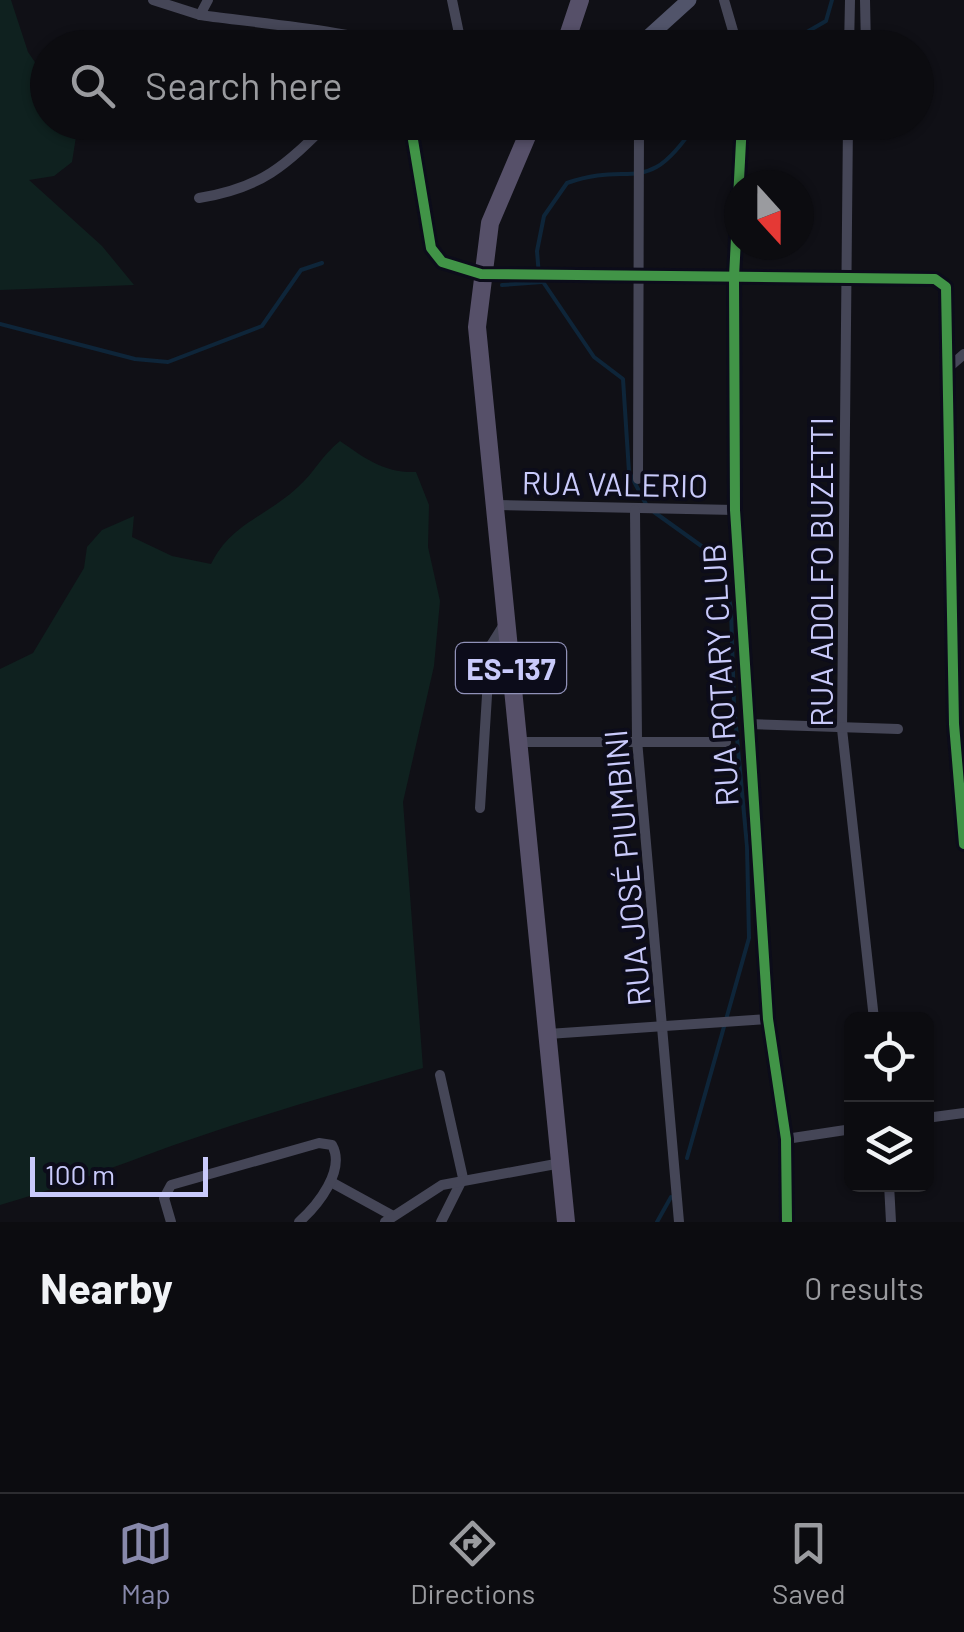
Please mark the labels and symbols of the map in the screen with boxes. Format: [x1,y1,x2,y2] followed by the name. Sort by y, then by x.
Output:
[724,170,814,260] north arrow
[801,417,839,727] street label: RUA ADOLFO BUZETTI
[521,462,709,504] street label: RUA VALERIO
[693,543,745,807] street label: RUA ROTARY CLUB
[456,643,566,693] road number: ES-137
[595,728,657,1008] street label: RUA JOSÉ PIUMBINI
[30,1152,208,1196] scale bar

